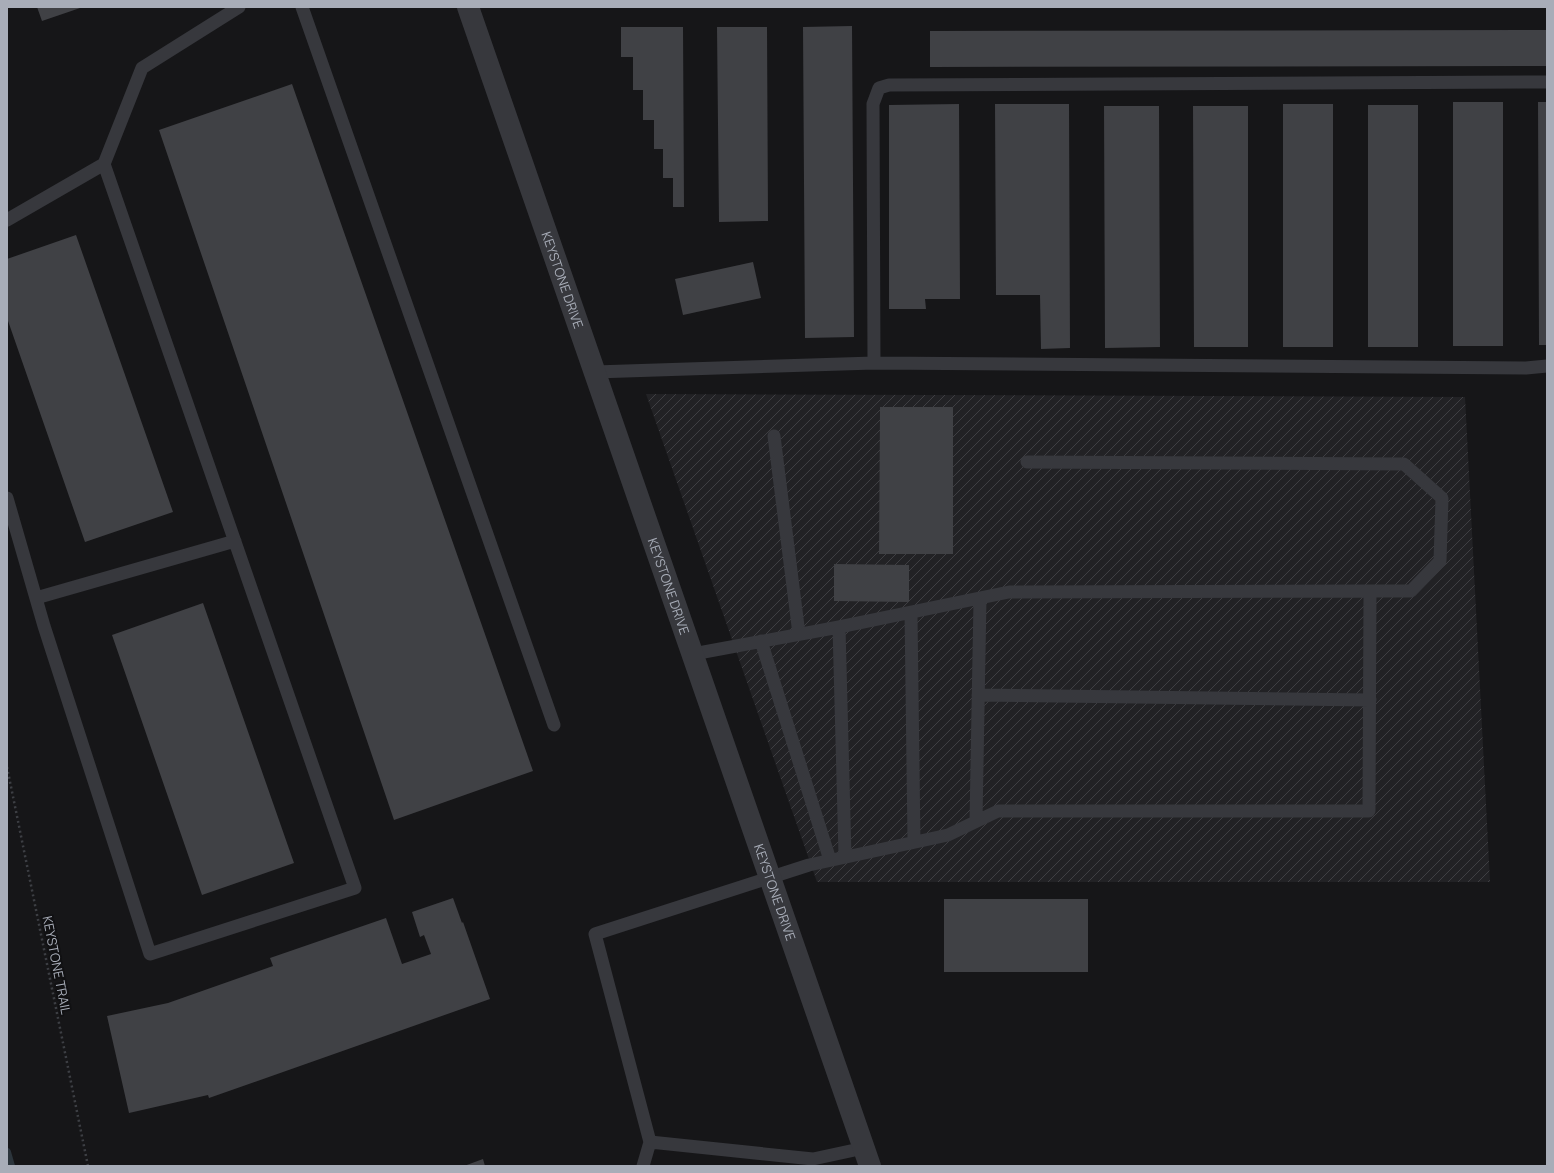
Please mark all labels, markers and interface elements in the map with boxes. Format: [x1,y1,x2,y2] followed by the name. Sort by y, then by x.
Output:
[538,229,588,331] street label: KEYSTONE DRIVE
[644,535,694,637] street label: KEYSTONE DRIVE
[750,841,800,943] street label: KEYSTONE DRIVE
[39,914,75,1016] street label: KEYSTONE TRAIL

